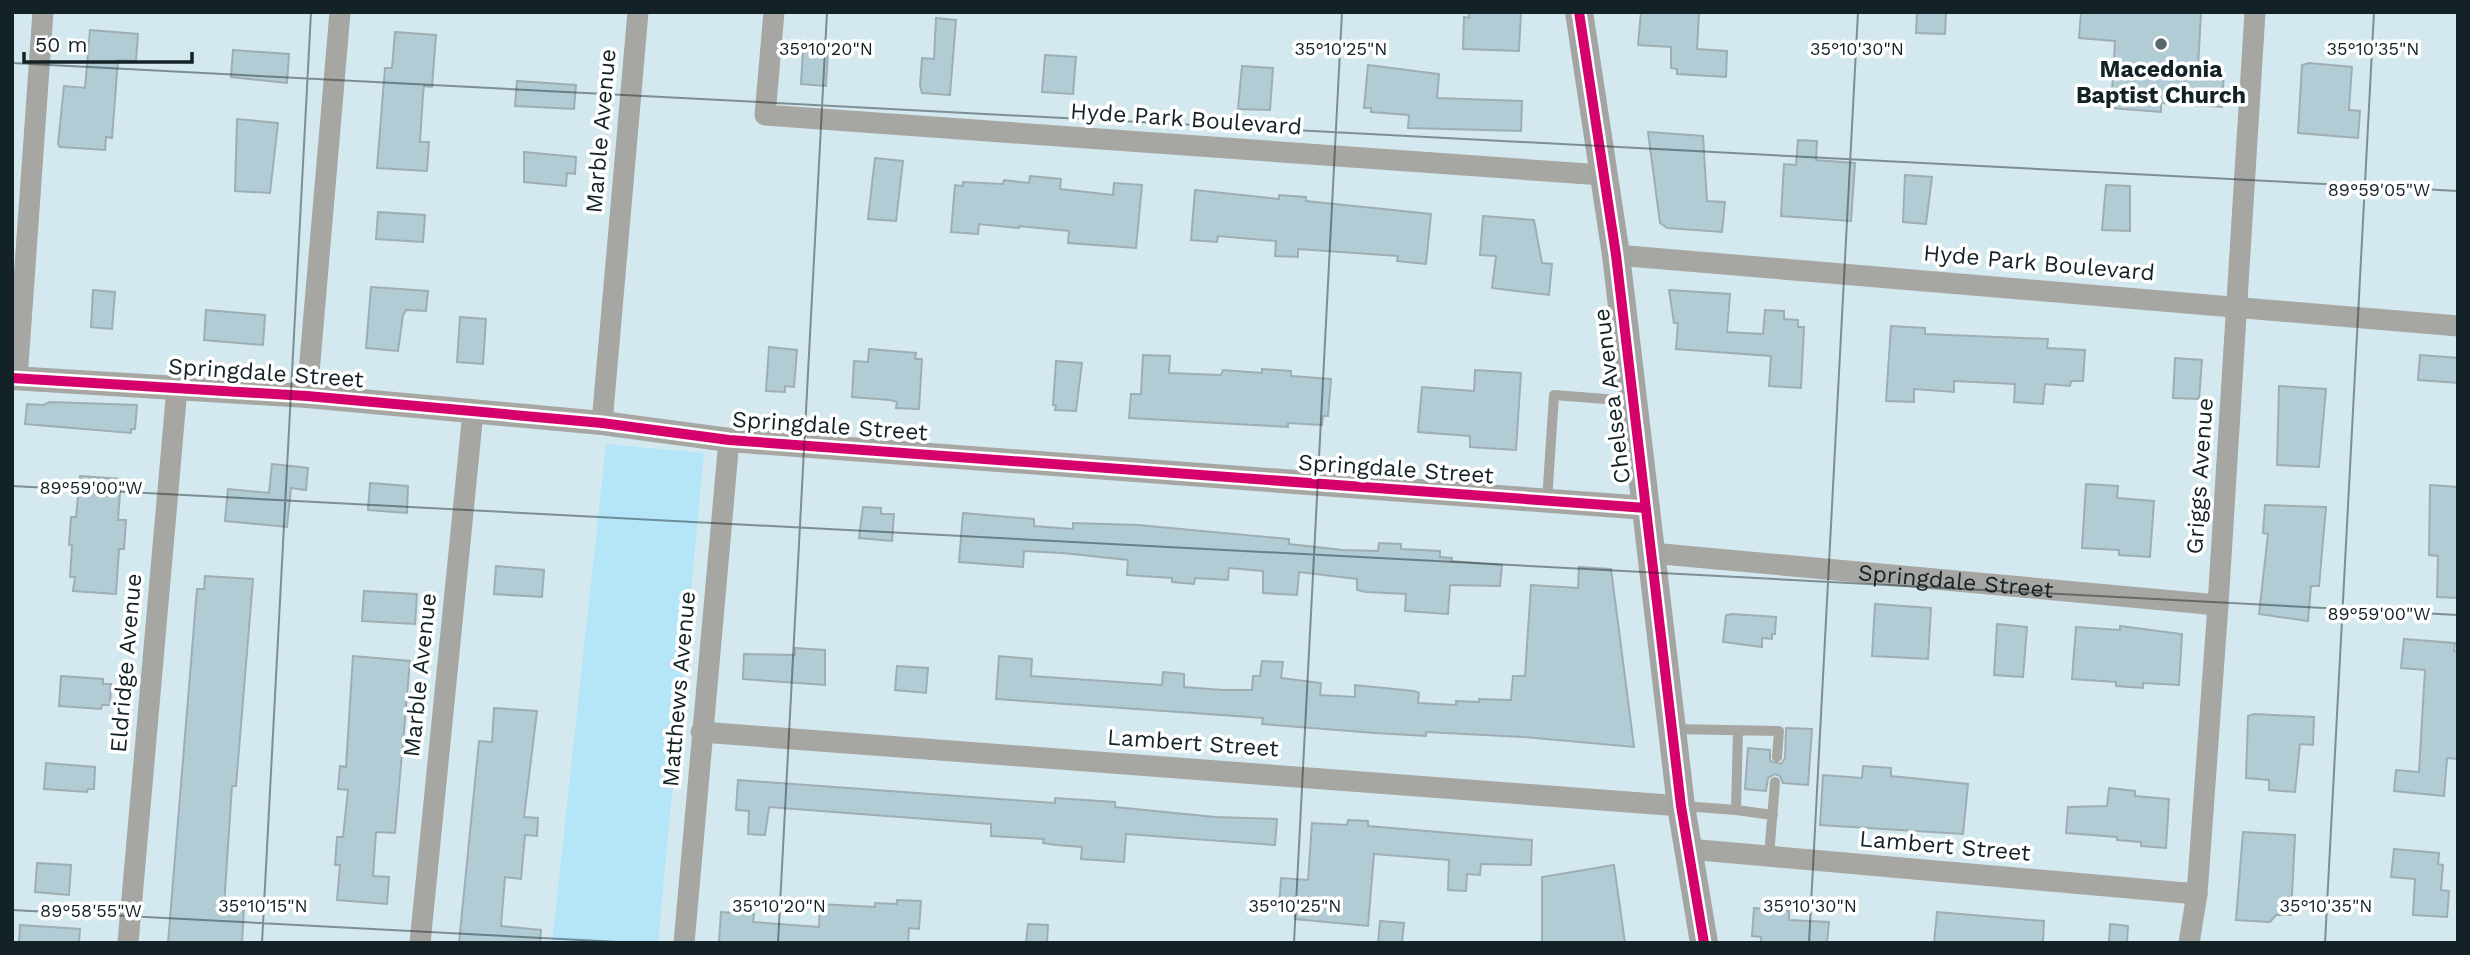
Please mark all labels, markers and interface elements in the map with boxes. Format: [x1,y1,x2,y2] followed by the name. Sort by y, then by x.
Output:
[24,21,192,65] scale bar
[35,32,87,57] text: 50 m
[2153,36,2169,52] marker: Macedonia Baptist Church
[779,38,873,59] text: 35°10'20"N
[1294,38,1388,59] text: 35°10'25"N
[1810,38,1904,59] text: 35°10'30"N
[2326,38,2420,59] text: 35°10'35"N
[580,48,622,214] street label: Marble Avenue
[2076,56,2246,109] place label: Macedonia Baptist Church
[1069,97,1303,141] street label: Hyde Park Boulevard
[2328,179,2430,200] text: 89°59'05"W
[1922,239,2156,287] street label: Hyde Park Boulevard
[1588,307,1636,485] street label: Chelsea Avenue
[167,353,365,393] street label: Springdale Street
[2181,397,2219,555] street label: Griggs Avenue
[731,406,929,446] street label: Springdale Street
[1297,449,1495,489] street label: Springdale Street
[39,477,143,498] text: 89°59'00"W
[1857,559,2055,603] street label: Springdale Street
[105,572,147,754] street label: Eldridge Avenue
[657,590,701,788] street label: Matthews Avenue
[398,592,442,758] street label: Marble Avenue
[2327,603,2431,624] text: 89°59'00"W
[1106,724,1280,762] street label: Lambert Street
[1858,825,2032,867] street label: Lambert Street
[218,895,308,916] text: 35°10'15"N
[732,895,826,916] text: 35°10'20"N
[1248,895,1342,916] text: 35°10'25"N
[1763,895,1857,916] text: 35°10'30"N
[2279,895,2373,916] text: 35°10'35"N
[40,900,142,921] text: 89°58'55"W

